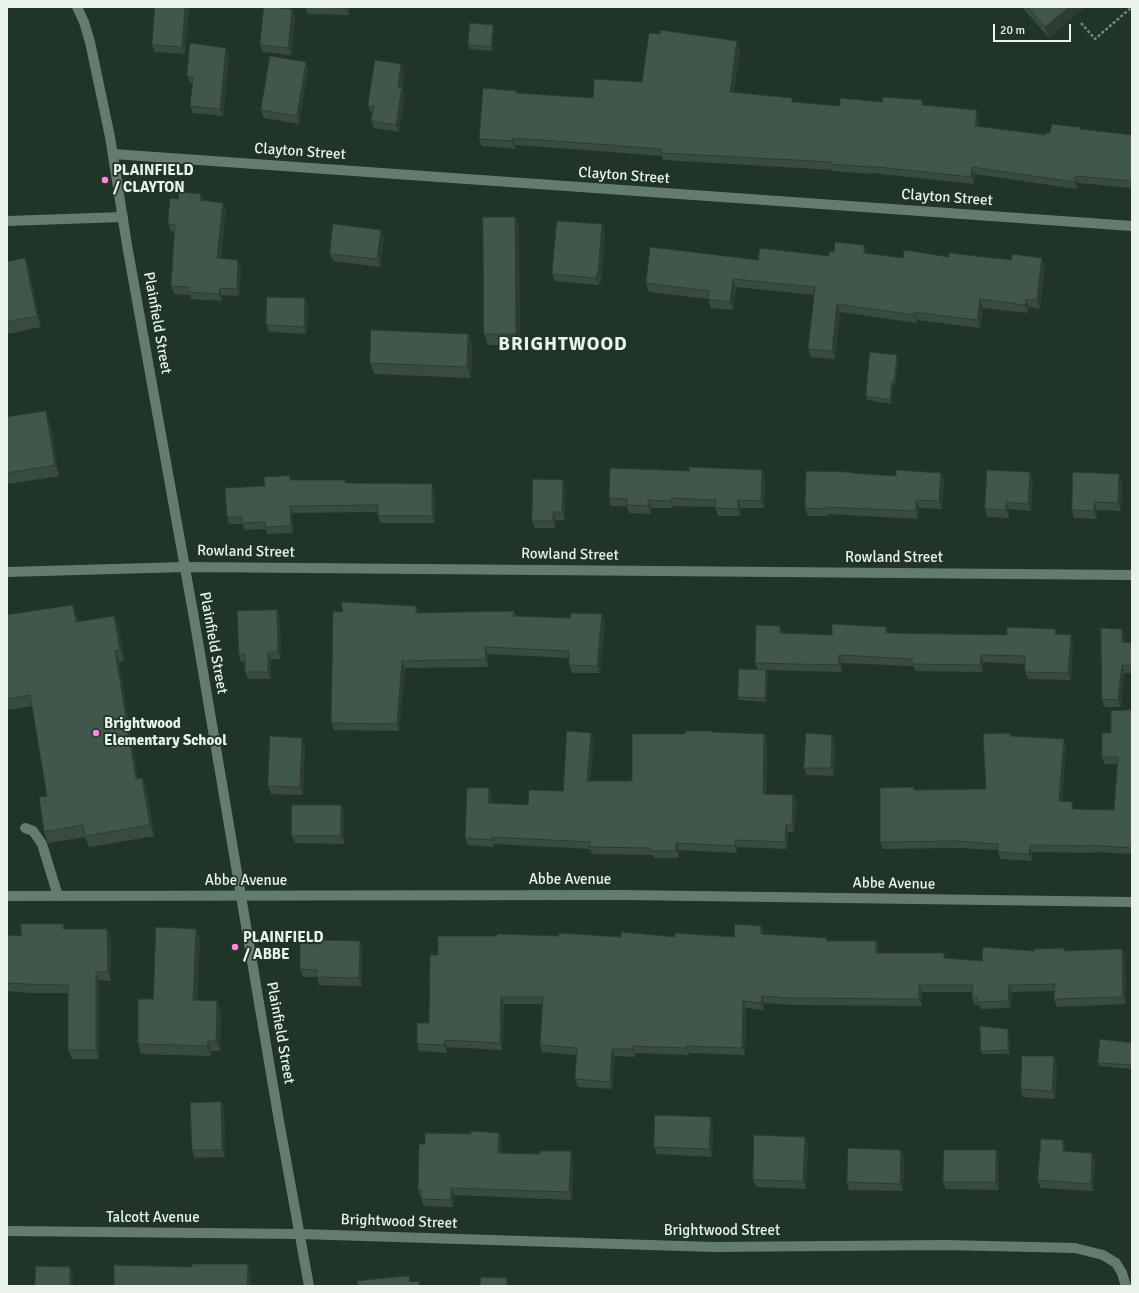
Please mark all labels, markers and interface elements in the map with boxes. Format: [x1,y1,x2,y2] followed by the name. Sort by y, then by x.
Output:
[995,16,1073,42] scale bar
[1000,23,1025,38] text: 20 m
[254,140,346,164] street label: Clayton Street
[113,162,194,197] place label: PLAINFIELD / CLAYTON
[578,164,670,188] street label: Clayton Street
[100,175,110,185] marker: PLAINFIELD / CLAYTON
[901,186,993,210] street label: Clayton Street
[139,270,175,376] street label: Plainfield Street
[498,334,628,356] district label: BRIGHTWOOD
[197,542,295,562] street label: Rowland Street
[521,545,619,565] street label: Rowland Street
[845,549,943,567] street label: Rowland Street
[195,590,231,696] street label: Plainfield Street
[104,715,227,750] place label: Brightwood Elementary School
[91,728,101,738] marker: Brightwood Elementary School
[529,871,611,889] street label: Abbe Avenue
[205,872,287,890] street label: Abbe Avenue
[852,874,936,894] street label: Abbe Avenue
[243,929,324,964] place label: PLAINFIELD / ABBE
[230,942,240,952] marker: PLAINFIELD / ABBE
[262,980,298,1086] street label: Plainfield Street
[106,1209,200,1227] street label: Talcott Avenue
[340,1211,458,1233] street label: Brightwood Street
[664,1222,780,1240] street label: Brightwood Street

